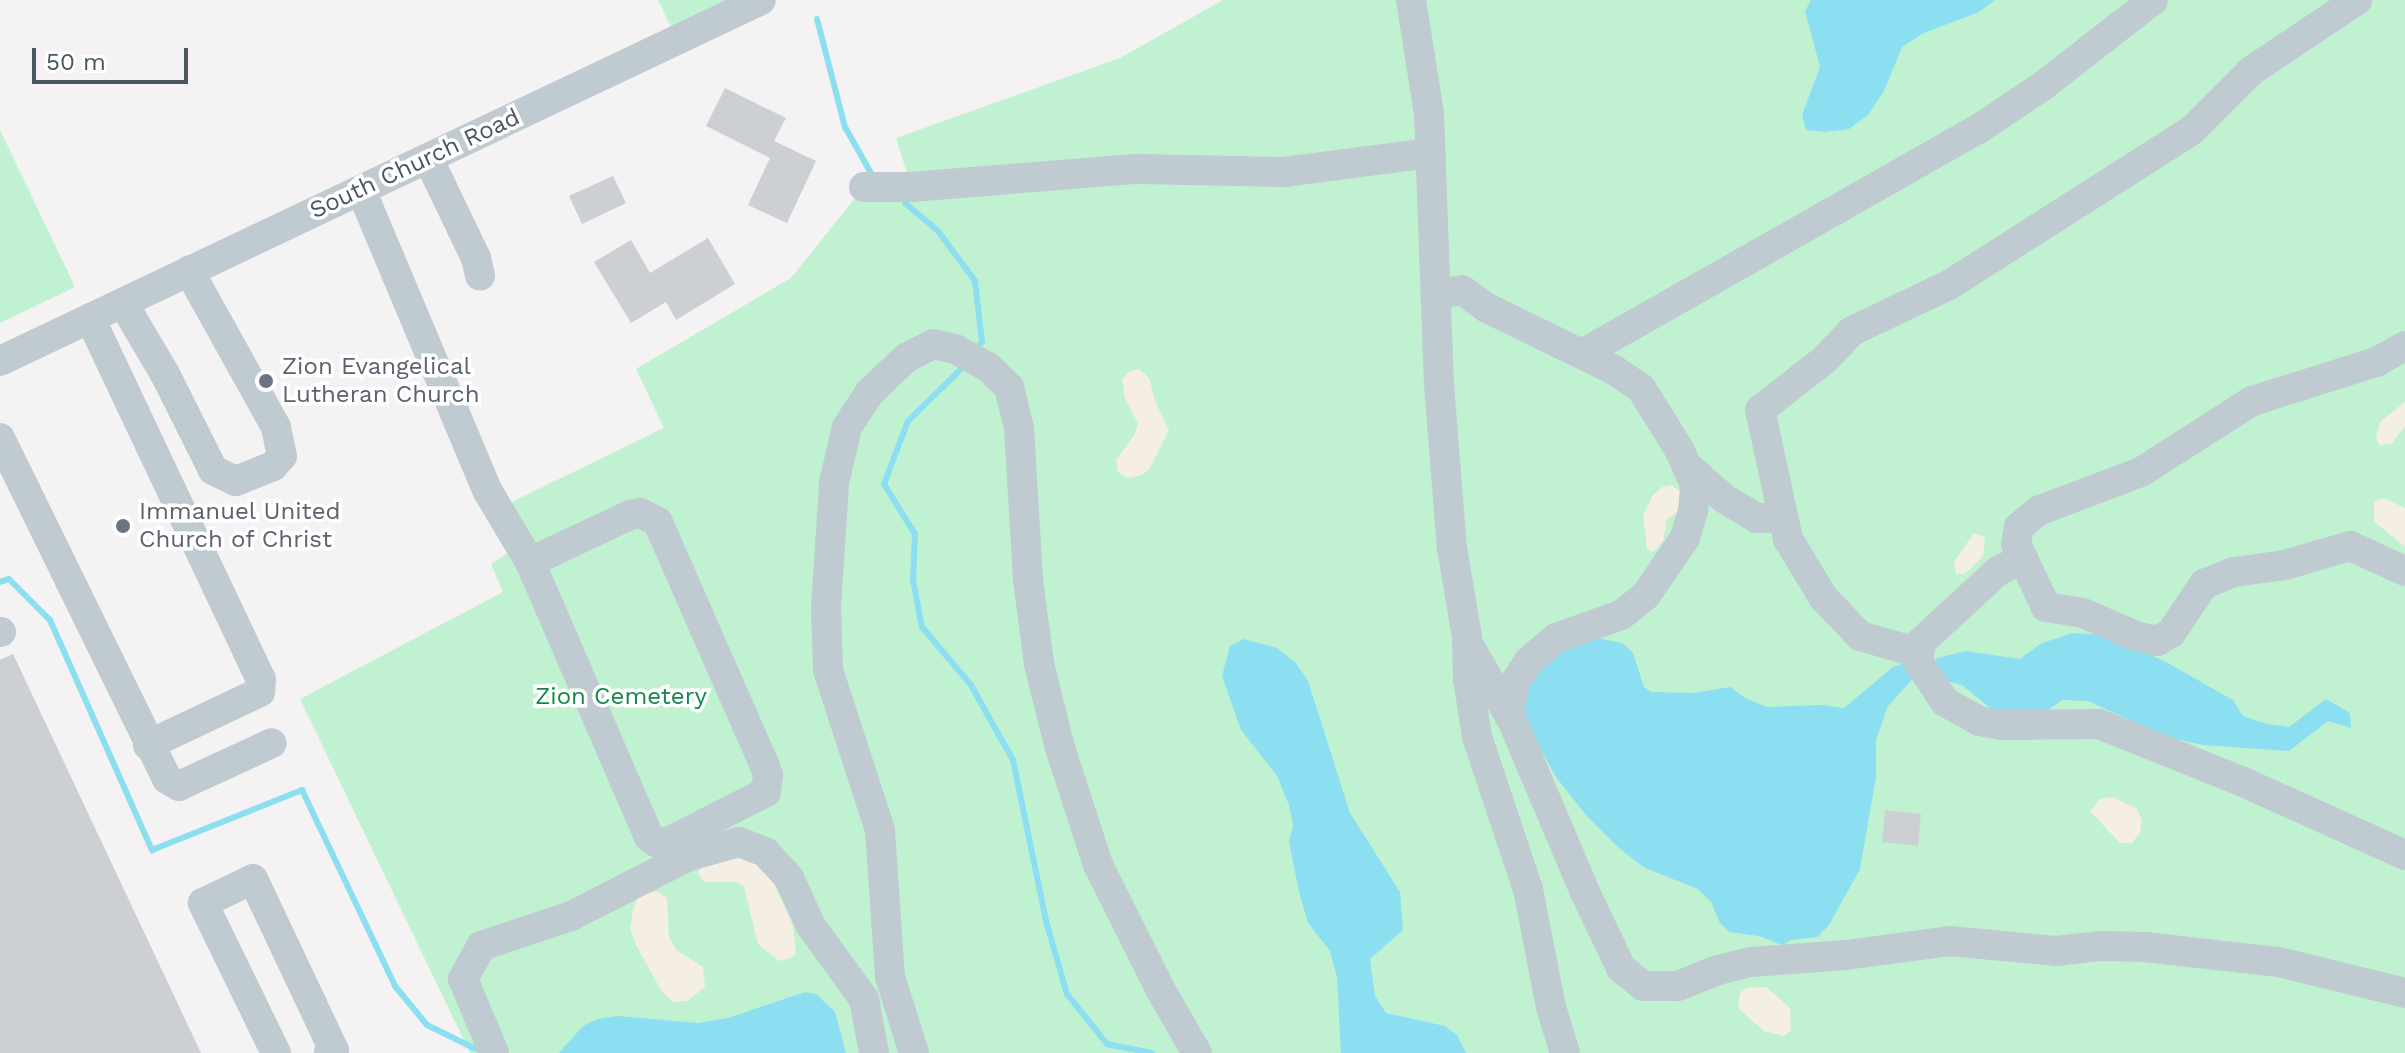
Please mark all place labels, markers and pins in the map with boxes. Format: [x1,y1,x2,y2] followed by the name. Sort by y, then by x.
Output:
[282,353,480,409] place label: Zion Evangelical Lutheran Church
[257,372,275,390] marker: Zion Evangelical Lutheran Church
[139,498,341,554] place label: Immanuel United Church of Christ
[114,517,132,535] marker: Immanuel United Church of Christ

